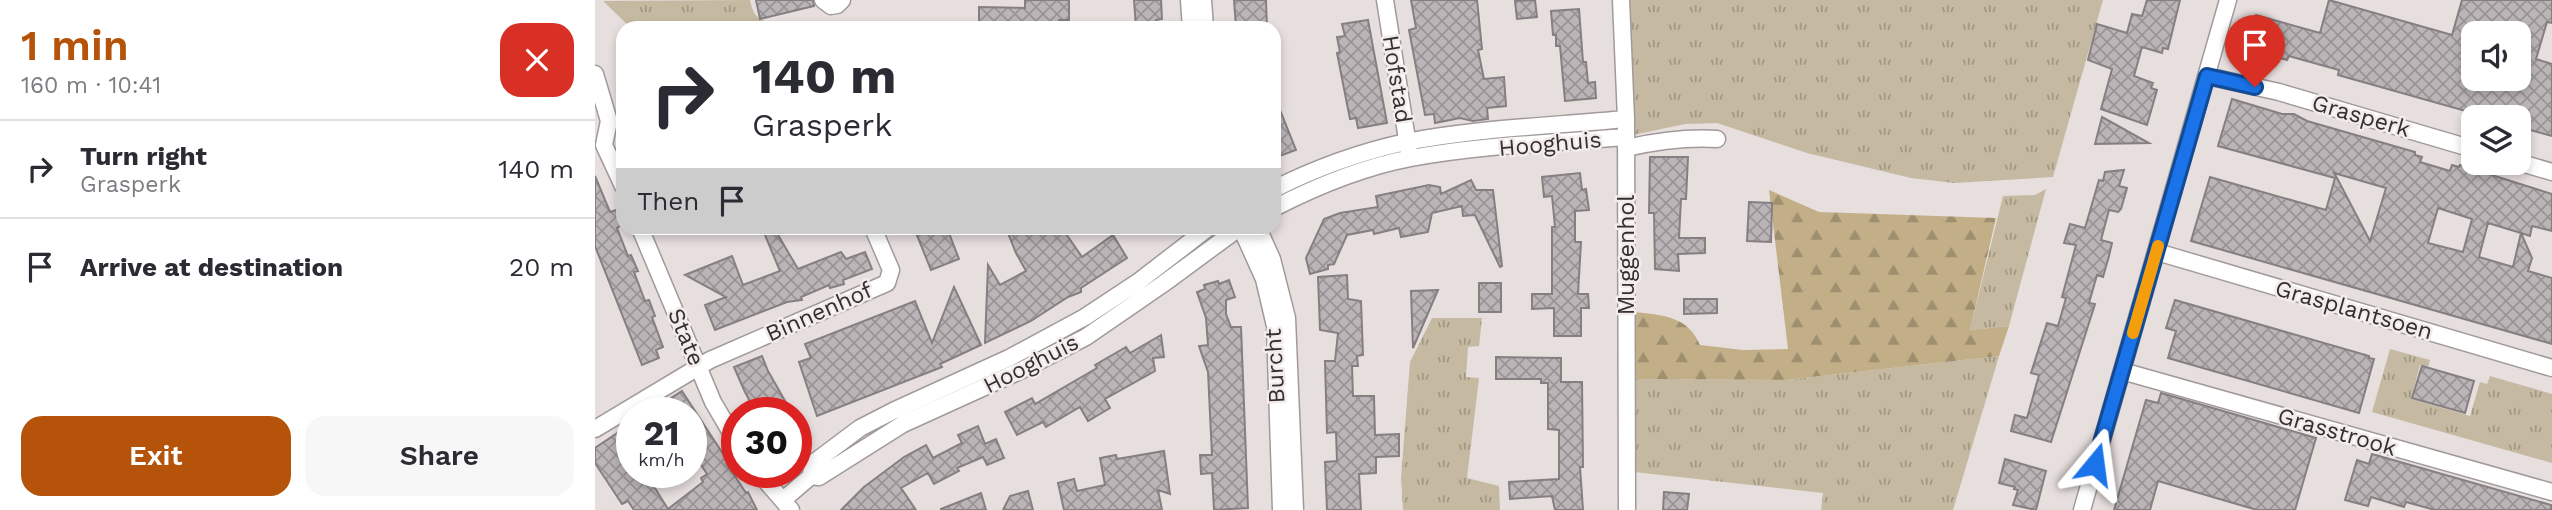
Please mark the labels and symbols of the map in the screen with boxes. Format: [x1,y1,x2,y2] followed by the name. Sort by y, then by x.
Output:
[2225,15,2285,87] pin
[1377,33,1417,125] street label: Hofstad
[2309,89,2413,143] street label: Grasperk
[1497,126,1603,162] street label: Hooghuis
[1613,195,1640,315] street label: Muggenhol
[2272,275,2436,345] street label: Grasplantsoen
[761,276,877,348] street label: Binnenhof
[662,304,710,370] street label: State
[1260,328,1290,404] street label: Burcht
[979,329,1083,399] street label: Hooghuis
[721,397,812,488] speed limit sign: 30
[2275,402,2399,462] street label: Grasstrook
[2058,427,2132,501] position arrow

